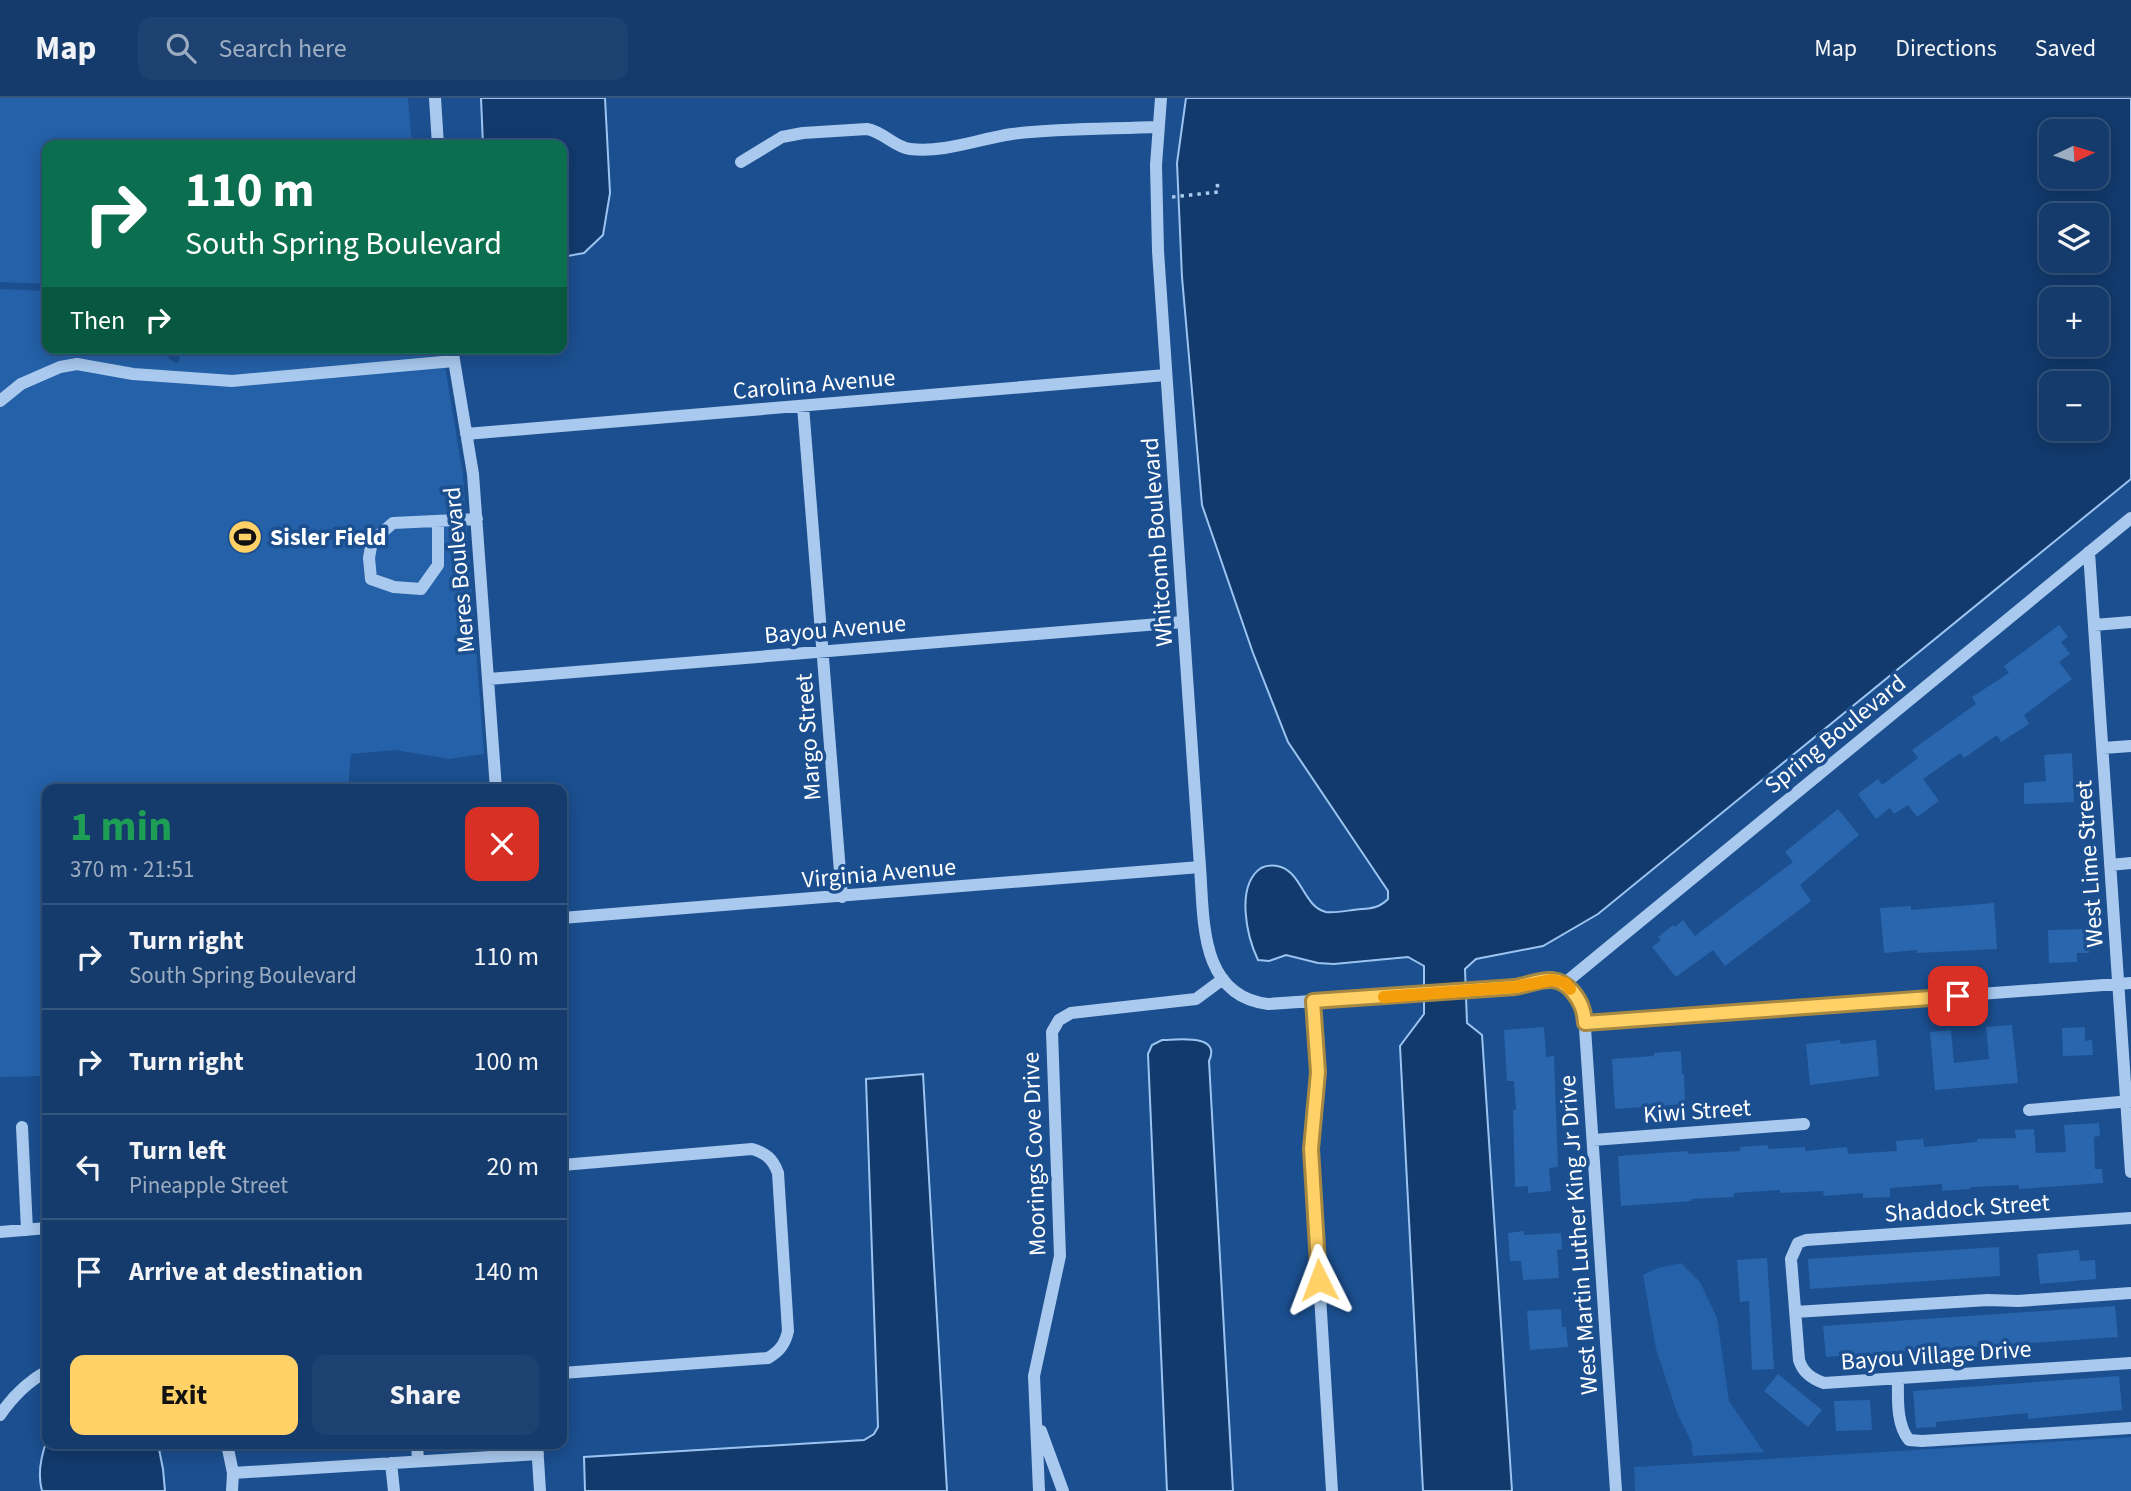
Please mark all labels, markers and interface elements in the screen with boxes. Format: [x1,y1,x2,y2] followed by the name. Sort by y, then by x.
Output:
[138,17,628,80] search box
[35,25,96,72] text: Map
[162,29,200,67] icon: search
[218,30,347,67] text: Search here
[1814,31,1857,66] text: Map
[1895,31,1997,66] text: Directions
[2035,31,2096,66] text: Saved
[2039,119,2109,189] north arrow
[2039,119,2109,441] map controls
[185,156,314,226] text: 110 m
[70,168,161,259] icon: right
[2039,203,2109,273] button: layers
[185,221,502,267] text: South Spring Boulevard
[2039,287,2109,357] button: +
[139,301,177,339] icon: right
[70,302,125,339] text: Then
[731,360,897,409] street label: Carolina Avenue
[2039,371,2109,441] button: −
[1133,436,1182,648] street label: Whitcomb Boulevard
[435,485,484,655] street label: Meres Boulevard
[226,518,264,556] sports icon: Sisler Field
[270,520,387,555] place label: Sisler Field
[763,606,907,653] street label: Bayou Avenue
[1757,666,1914,802] street label: Spring Boulevard
[787,672,830,802] street label: Margo Street
[2066,779,2113,949] street label: West Lime Street
[70,797,172,857] text: 1 min
[465,807,539,881] button: close
[801,849,957,898] street label: Virginia Avenue
[70,853,194,886] text: 370 m · 21:51
[129,922,244,959] text: Turn right
[70,938,108,976] icon: right
[473,938,539,975] text: 110 m
[129,959,357,992] text: South Spring Boulevard
[1928,966,1988,1026] pin
[1939,977,1977,1015] icon: arrive
[70,1043,108,1081] icon: right
[129,1043,244,1080] text: Turn right
[473,1043,539,1080] text: 100 m
[1013,1051,1056,1257] street label: Moorings Cove Drive
[1550,1074,1607,1396] street label: West Martin Luther King Jr Drive
[1642,1090,1752,1133] street label: Kiwi Street
[129,1132,226,1169] text: Turn left
[70,1148,108,1186] icon: left
[486,1148,539,1185] text: 20 m
[129,1169,288,1202] text: Pineapple Street
[1883,1185,2051,1232] street label: Shaddock Street
[1282,1243,1356,1317] position arrow
[70,1253,108,1291] icon: arrive
[129,1253,363,1290] text: Arrive at destination
[473,1253,539,1290] text: 140 m
[1839,1331,2033,1380] street label: Bayou Village Drive
[70,1355,298,1435] button: Exit
[312,1355,539,1435] button: Share

